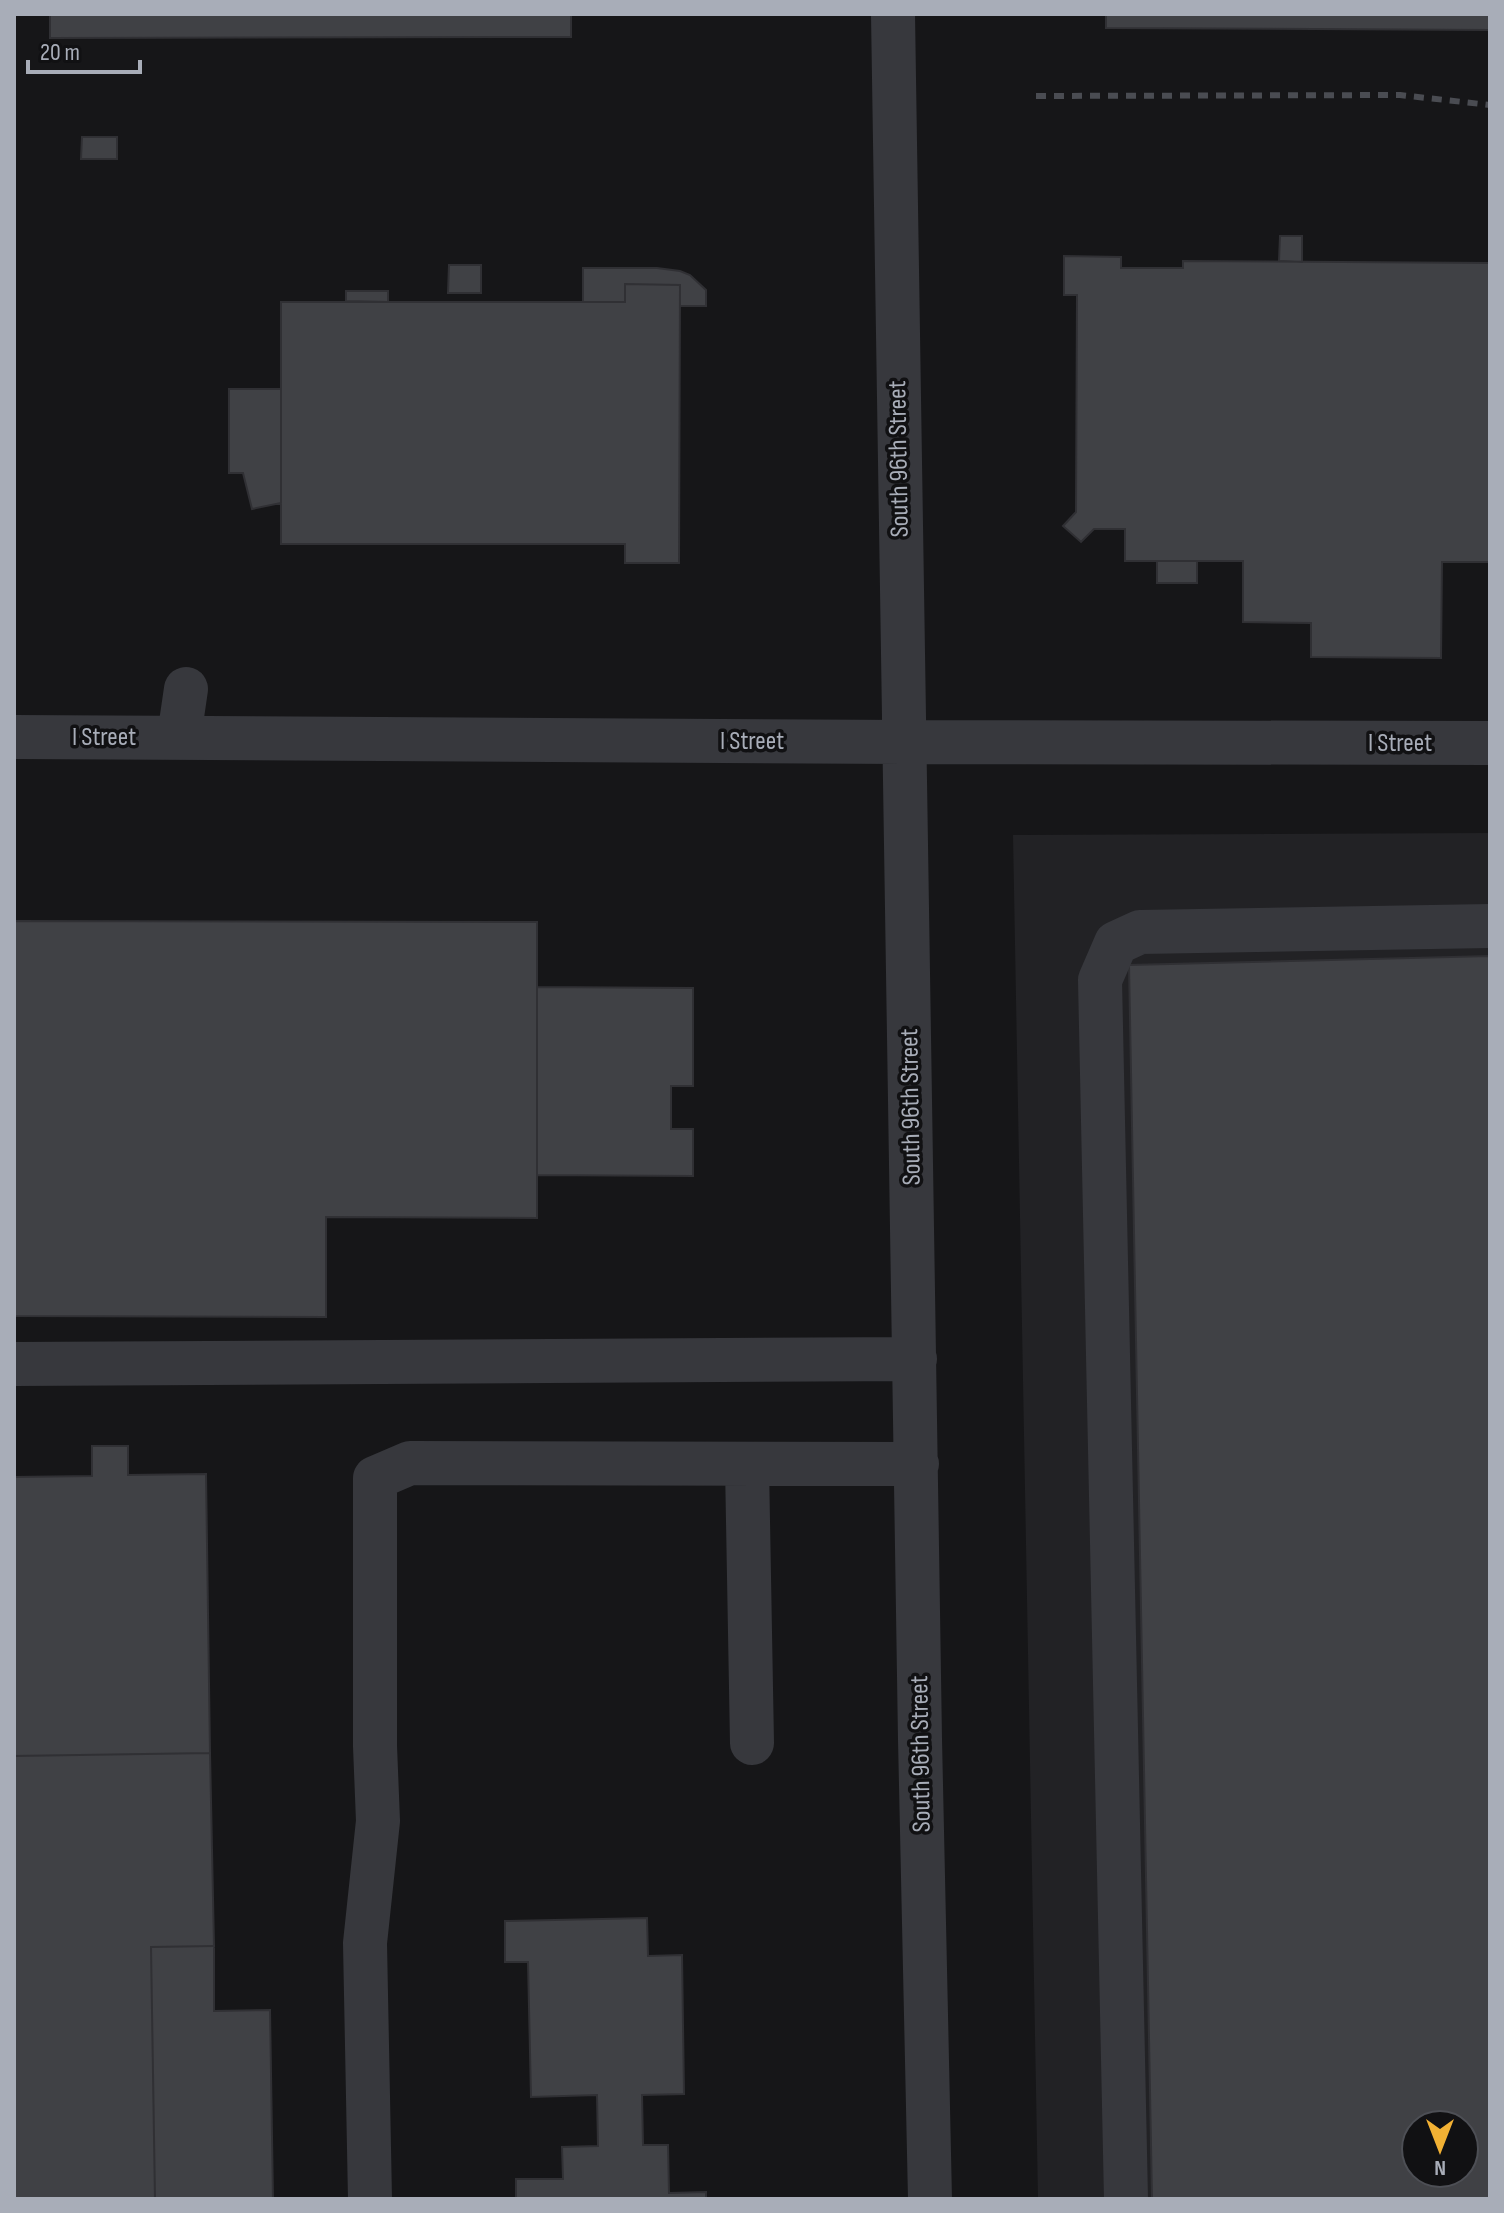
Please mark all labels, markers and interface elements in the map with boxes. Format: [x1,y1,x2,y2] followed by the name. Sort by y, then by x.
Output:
[28,24,140,74] scale bar
[40,38,80,67] text: 20 m
[882,380,916,538] street label: South 96th Street
[72,722,136,753] street label: I Street
[720,726,784,757] street label: I Street
[1368,728,1432,759] street label: I Street
[894,1028,928,1186] street label: South 96th Street
[904,1675,938,1833] street label: South 96th Street
[1400,2109,1480,2189] north arrow
[1434,2154,1446,2181] text: N

